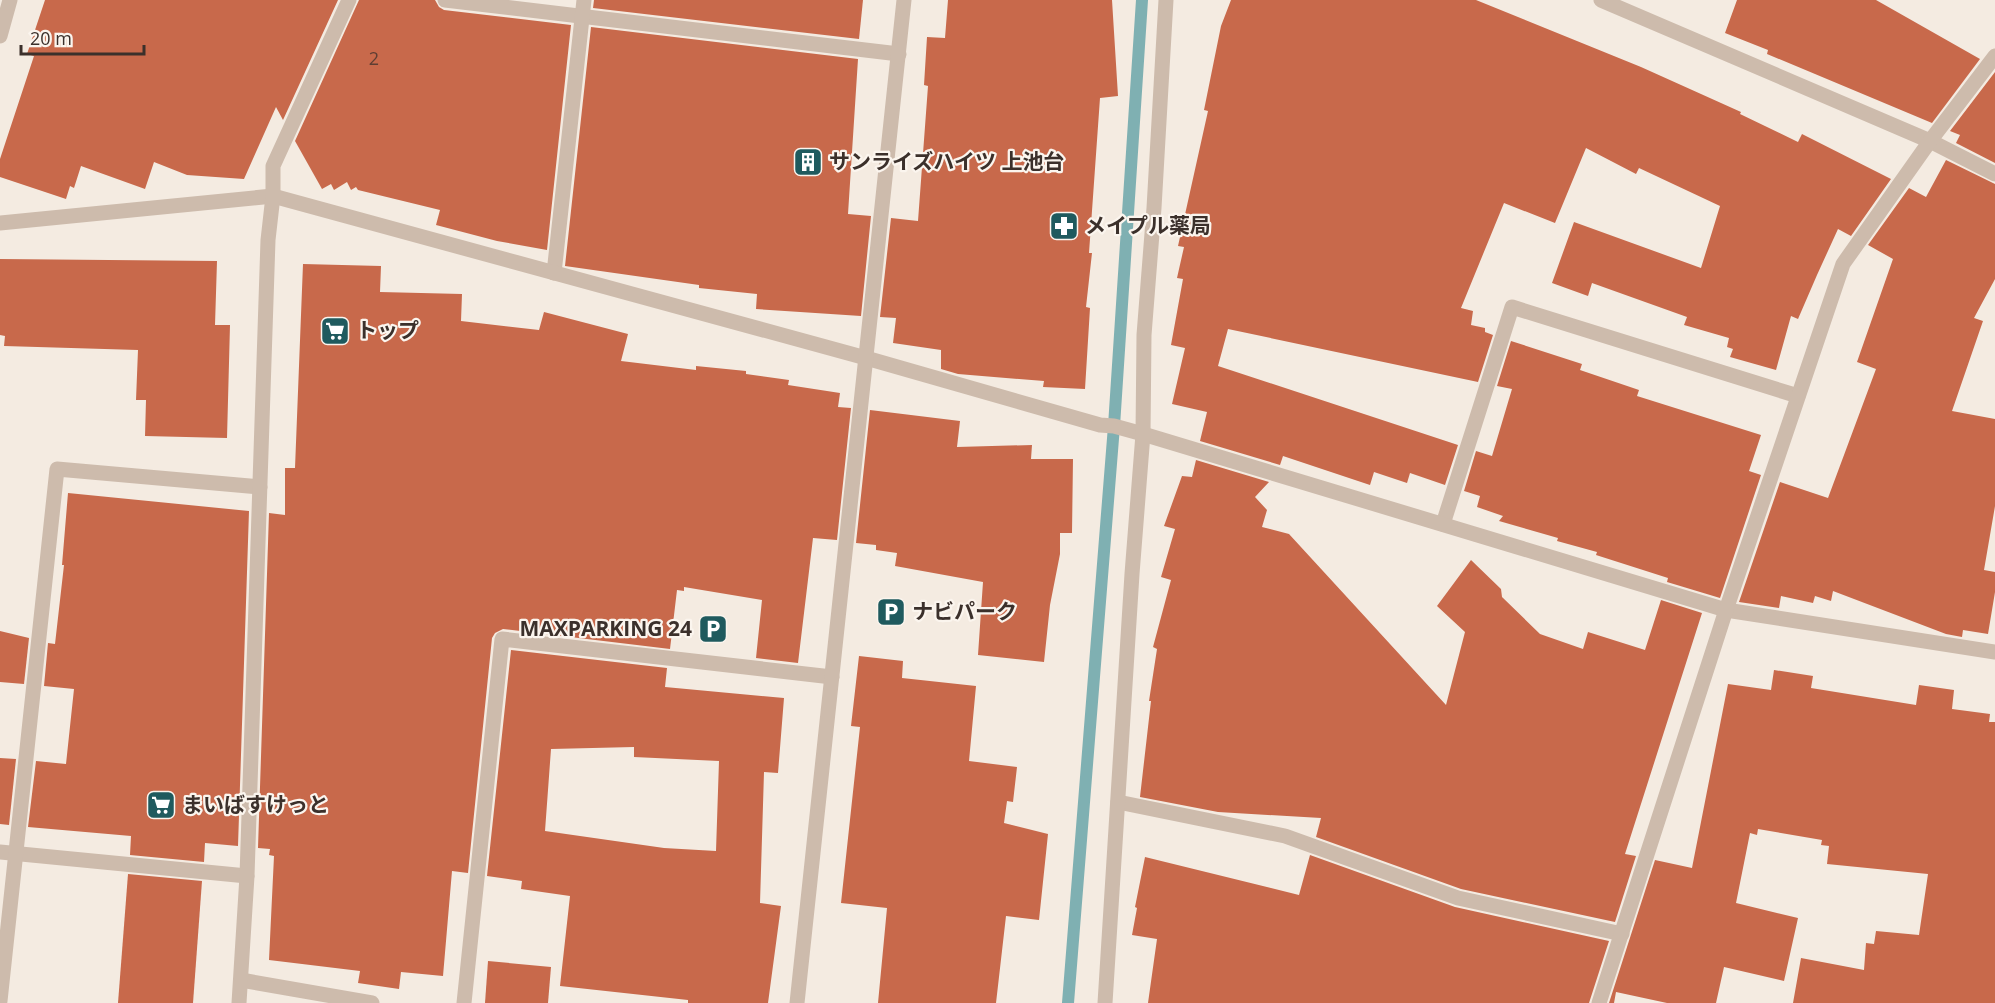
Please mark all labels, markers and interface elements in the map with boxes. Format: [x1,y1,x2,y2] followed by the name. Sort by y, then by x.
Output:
[21,18,144,56] scale bar
[30,26,72,50] text: 20 m
[369,46,379,70] house number: 2
[792,146,824,178] building icon: サンライズハイツ 上池台
[829,147,1064,175] place label: サンライズハイツ 上池台
[1048,210,1080,242] pharmacy icon: メイプル薬局
[1085,211,1211,239] place label: メイプル薬局
[319,315,351,347] supermarket icon: トップ
[356,316,419,344] place label: トップ
[875,596,907,628] parking icon: ナビパーク
[912,597,1017,625] place label: ナビパーク
[697,613,729,645] parking icon: MAXPARKING 24
[520,614,692,642] place label: MAXPARKING 24
[145,789,177,821] supermarket icon: まいばすけっと
[182,790,329,818] place label: まいばすけっと

